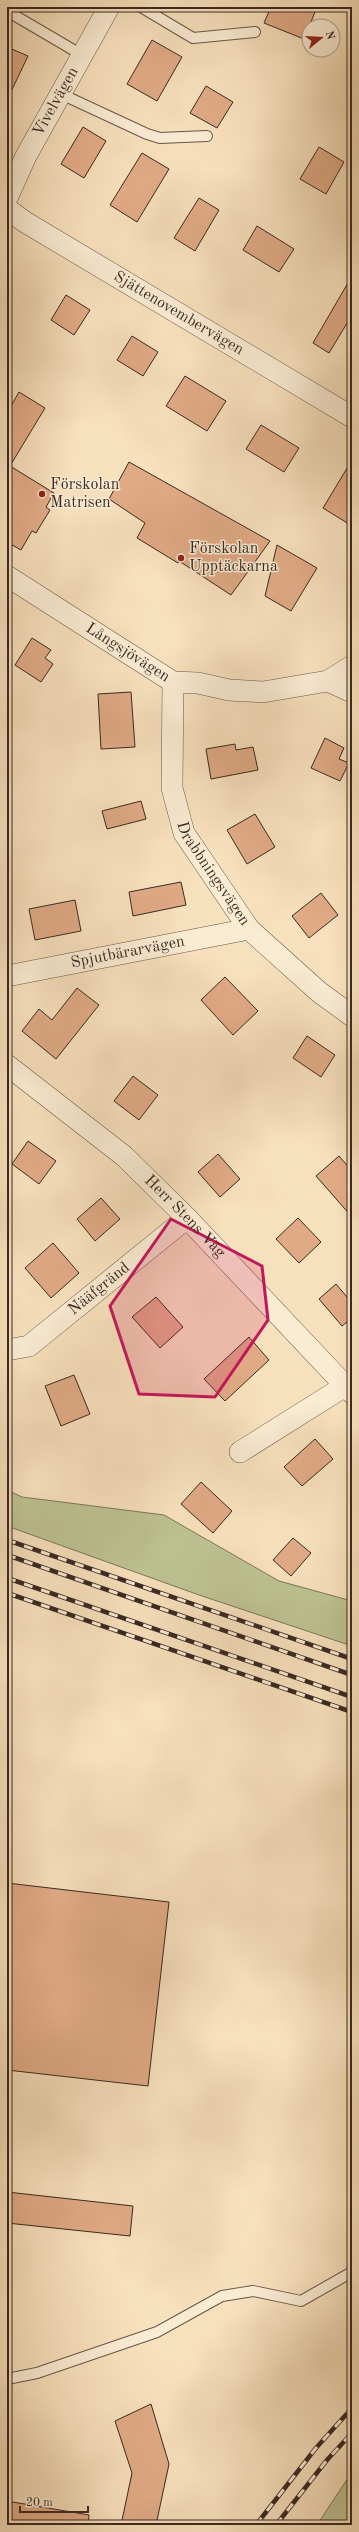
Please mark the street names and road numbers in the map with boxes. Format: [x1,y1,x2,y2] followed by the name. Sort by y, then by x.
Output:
[31,64,82,139] street label: Vivelvägen
[111,269,247,359] street label: Sjättenovembervägen
[83,620,173,686] street label: Långsjövägen
[173,820,253,929] street label: Drabbningsvägen
[69,934,186,971] street label: Spjutbärarvägen
[141,1172,229,1261] street label: Herr Stens Väg
[66,1260,133,1318] street label: Nääfgränd

